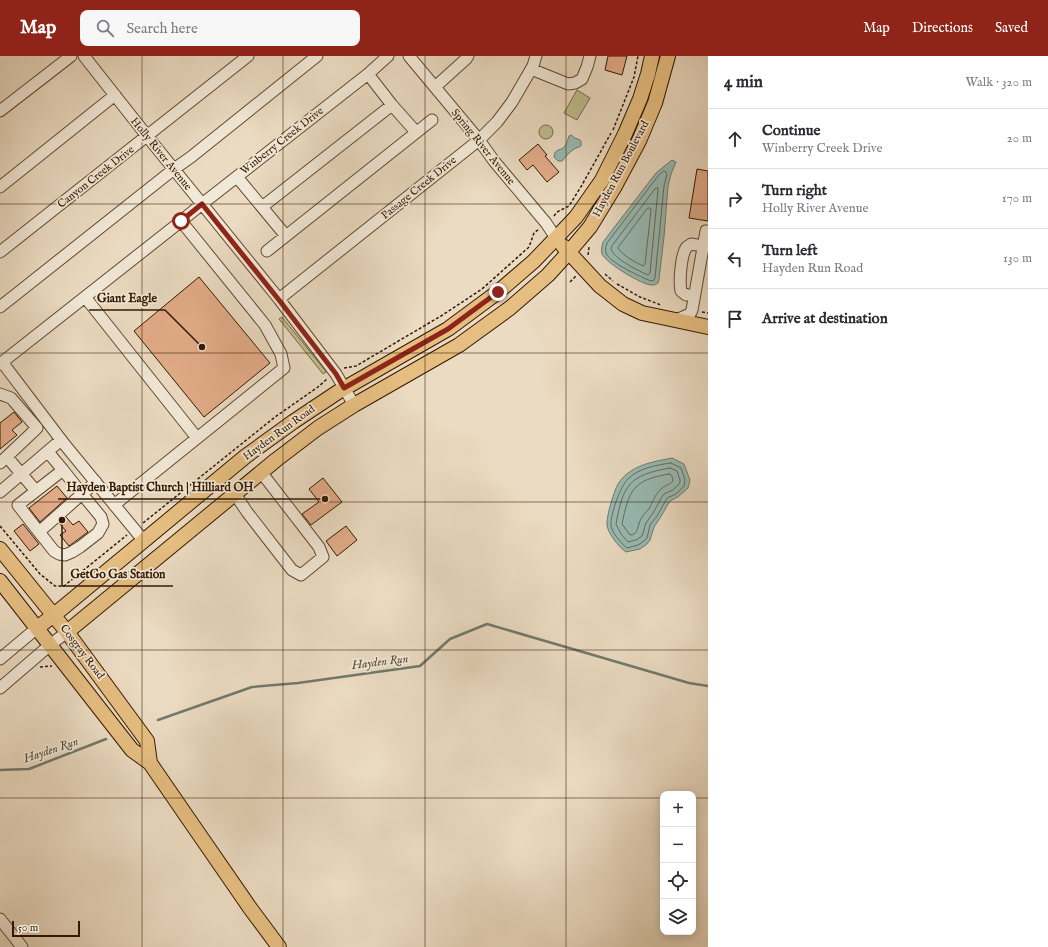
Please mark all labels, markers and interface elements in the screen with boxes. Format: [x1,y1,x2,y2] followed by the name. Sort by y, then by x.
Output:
[80,10,360,46] search box
[20,16,56,40] text: Map
[94,17,116,39] icon: search
[126,19,198,38] text: Search here
[863,19,890,37] text: Map
[912,19,973,37] text: Directions
[995,19,1028,37] text: Saved
[724,72,763,93] text: 4 min
[966,74,1032,91] text: Walk · 320 m
[238,104,326,178] street label: Winberry Creek Drive
[448,106,518,188] street label: Spring River Avenue
[127,115,195,193] street label: Holly River Avenue
[590,118,652,220] street label: Hayden Run Boulevard
[762,121,820,140] text: Continue
[724,128,746,150] icon: ahead
[1007,130,1032,147] text: 20 m
[762,140,883,157] text: Winberry Creek Drive
[55,143,137,211] street label: Canyon Creek Drive
[379,153,459,223] street label: Passage Creek Drive
[762,181,827,200] text: Turn right
[724,188,746,210] icon: right
[1002,190,1032,207] text: 170 m
[762,200,868,217] text: Holly River Avenue
[172,212,190,230] route start
[762,241,818,260] text: Turn left
[724,248,746,270] icon: left
[1003,250,1032,267] text: 130 m
[762,260,863,277] text: Hayden Run Road
[489,283,507,301] route end
[89,286,165,310] callout: Giant Eagle
[97,291,157,307] text: Giant Eagle
[724,308,746,330] icon: arrive
[762,309,888,328] text: Arrive at destination
[240,402,318,464] street label: Hayden Run Road
[58,475,261,499] callout: Hayden Baptist Church | Hilliard OH
[66,480,254,496] text: Hayden Baptist Church | Hilliard OH
[62,562,173,586] callout: GetGo Gas Station
[71,567,166,582] text: GetGo Gas Station
[57,622,107,682] street label: Cosgray Road
[350,651,409,673] water label: Hayden Run
[21,734,81,767] water label: Hayden Run
[660,791,696,935] map controls
[660,791,696,827] button: +
[660,827,696,863] button: −
[660,863,696,899] button: locate
[660,899,696,935] button: layers
[12,919,80,938] scale bar
[18,921,38,935] text: 50 m

